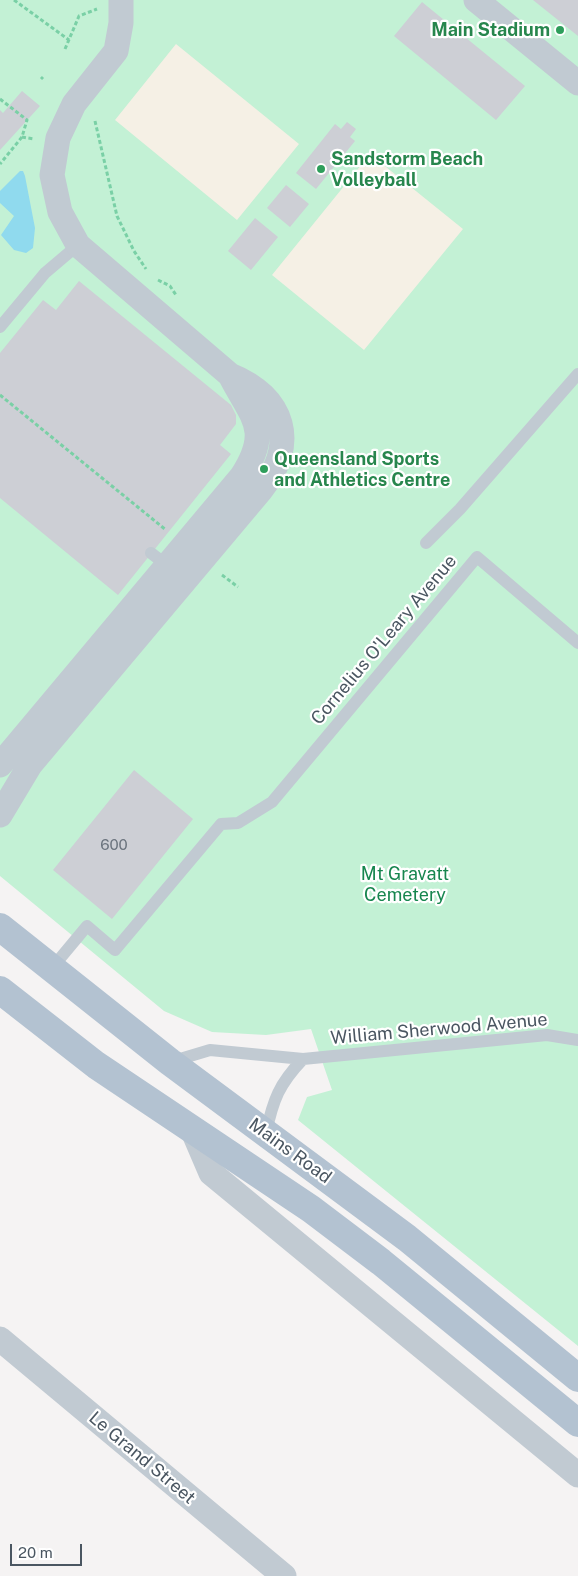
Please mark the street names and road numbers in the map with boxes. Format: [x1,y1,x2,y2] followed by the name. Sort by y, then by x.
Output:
[307,551,461,729] street label: Cornelius O'Leary Avenue
[330,1009,548,1049] street label: William Sherwood Avenue
[244,1114,336,1188] street label: Mains Road
[84,1407,200,1509] street label: Le Grand Street

